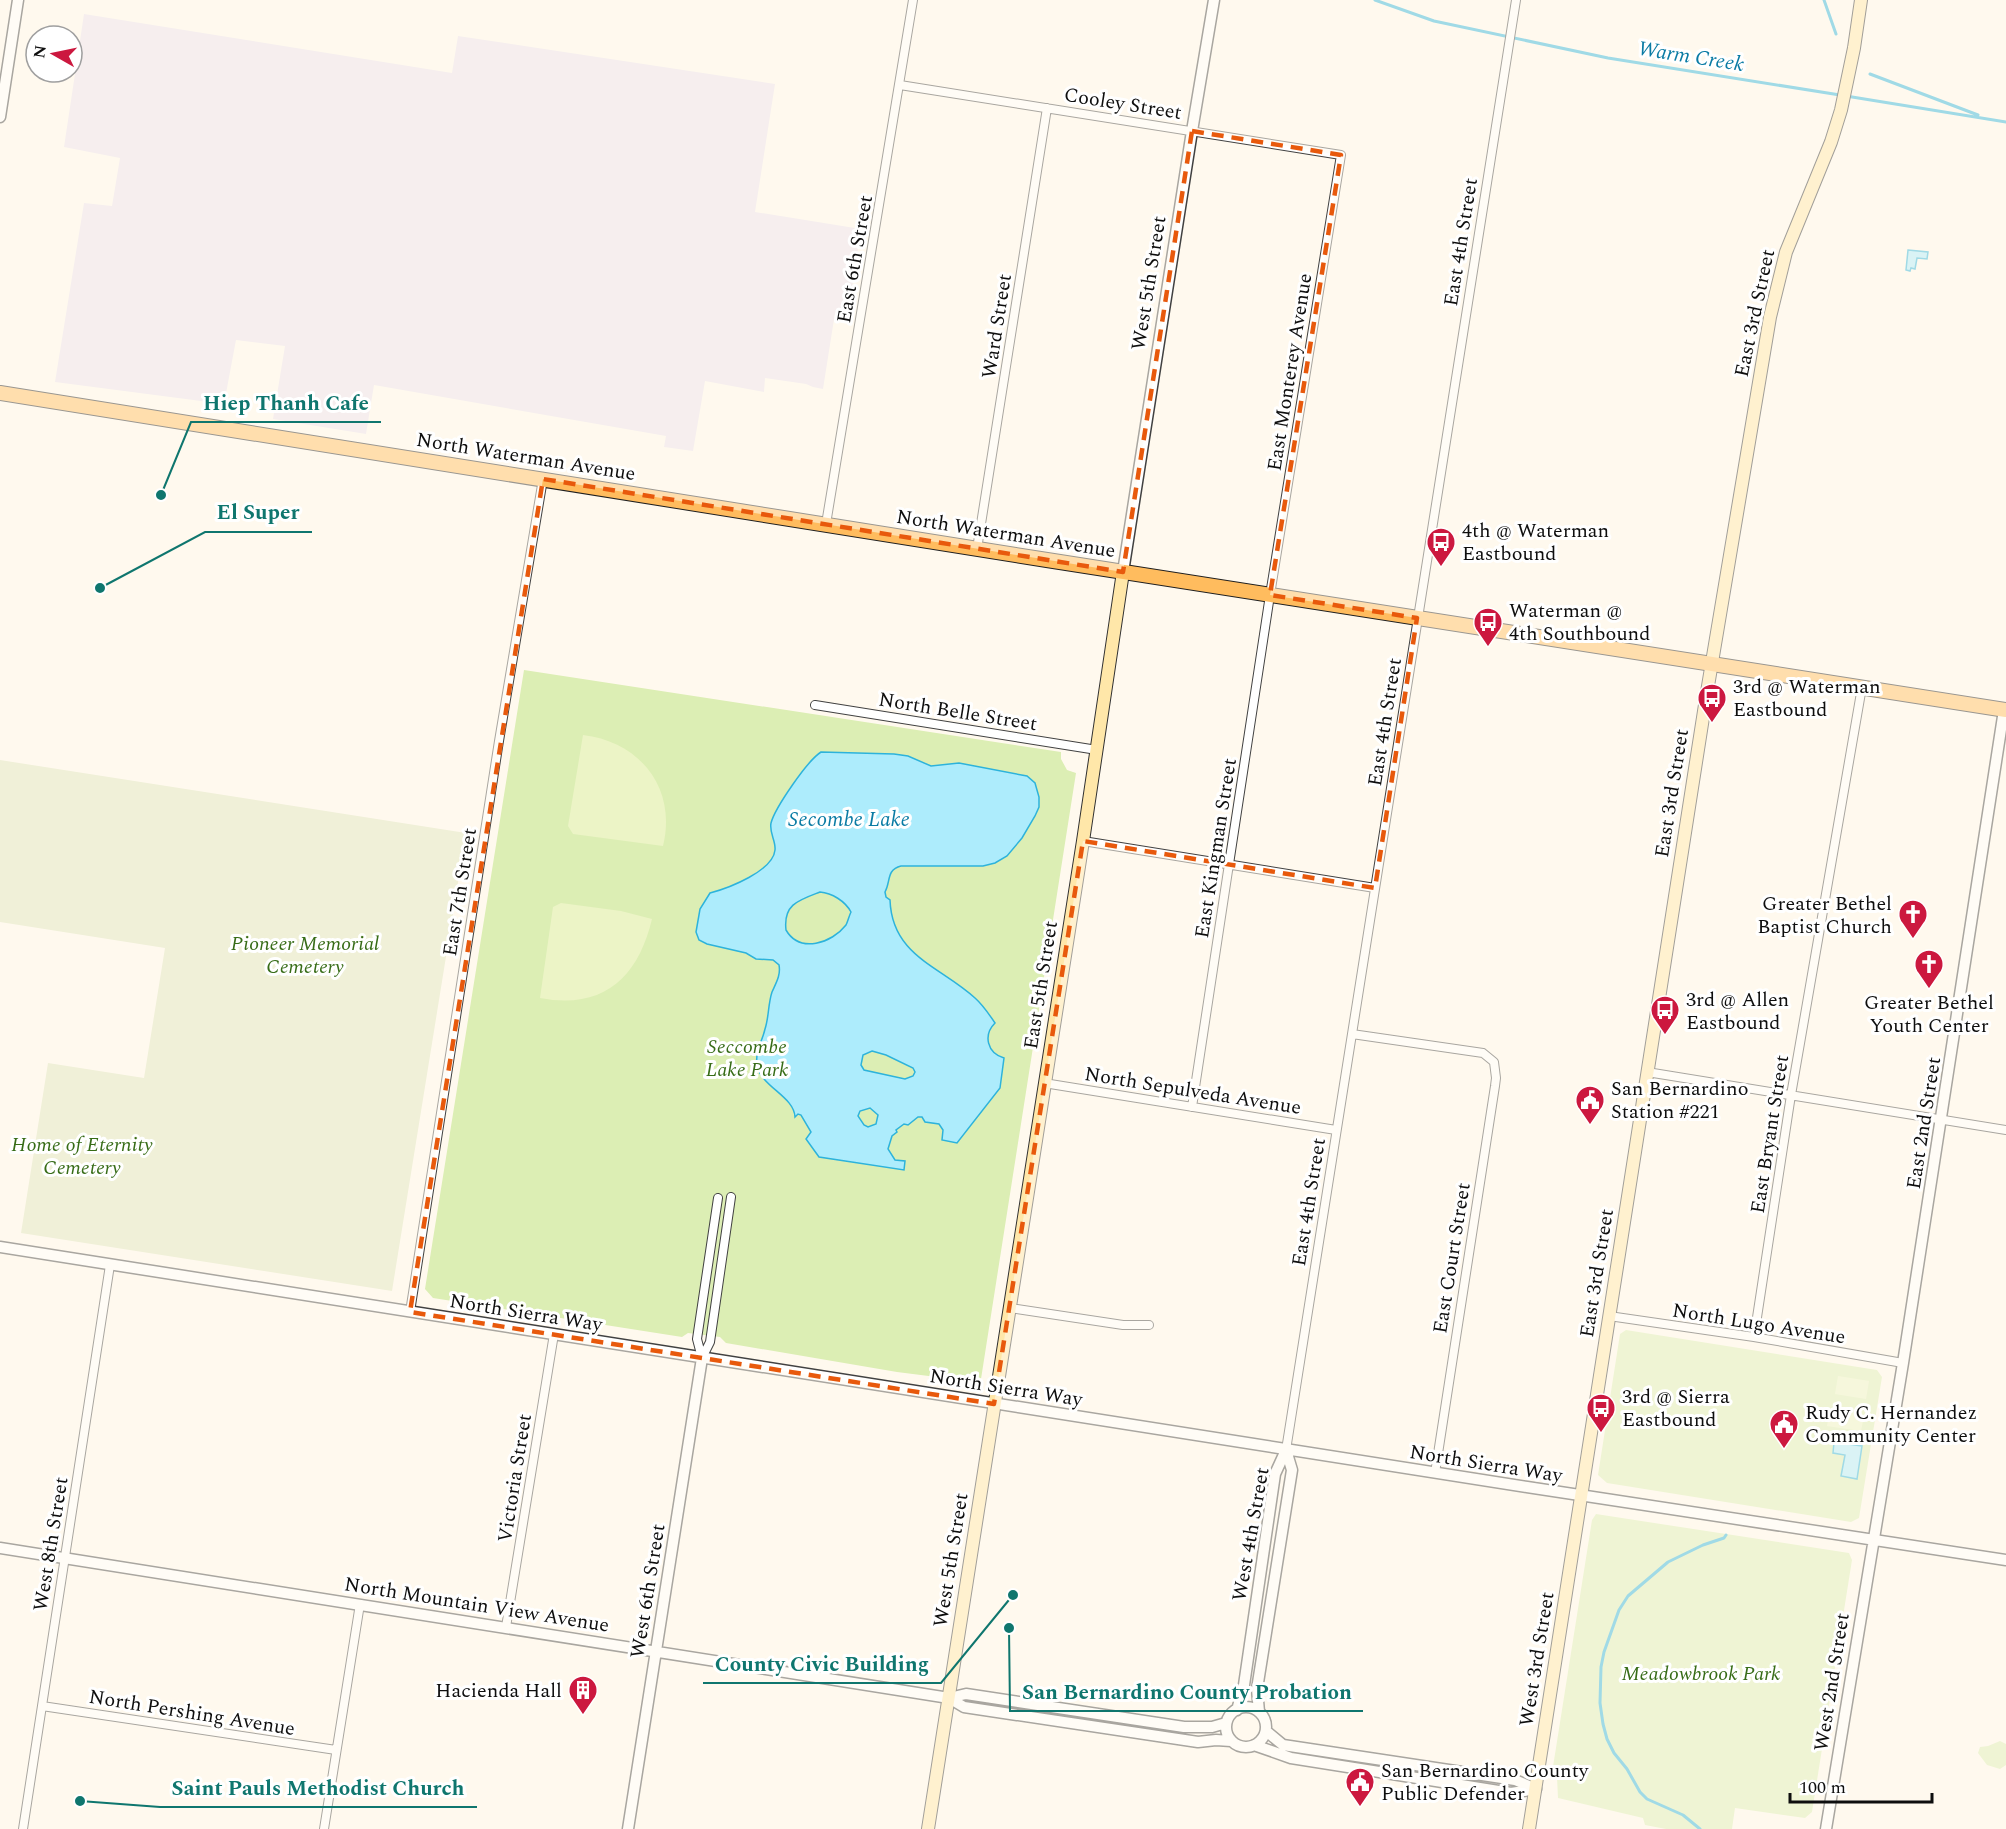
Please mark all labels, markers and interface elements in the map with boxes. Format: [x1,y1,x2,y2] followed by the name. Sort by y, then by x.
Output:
[24,24,84,84] north arrow
[1635,33,1746,81] water label: Warm Creek
[27,43,53,60] text: N
[1062,80,1184,128] street label: Cooley Street
[1436,176,1486,308] street label: East 4th Street
[829,193,881,326] street label: East 6th Street
[1124,214,1174,352] street label: West 5th Street
[1727,247,1783,380] street label: East 3rd Street
[1260,271,1320,473] street label: East Monterey Avenue
[974,272,1020,381] street label: Ward Street
[191,383,381,422] callout: Hiep Thanh Cafe
[203,388,369,420] text: Hiep Thanh Cafe
[414,425,638,489] street label: North Waterman Avenue
[205,493,312,532] callout: El Super
[217,497,299,529] text: El Super
[894,502,1118,566] street label: North Waterman Avenue
[1462,516,1609,569] place label: 4th @ Waterman Eastbound
[1425,526,1457,568] bus stop icon: 4th @ Waterman Eastbound
[1509,596,1650,649] place label: Waterman @ 4th Southbound
[1472,606,1504,648] bus stop icon: Waterman @ 4th Southbound
[1360,656,1410,788] street label: East 4th Street
[1733,672,1881,725] place label: 3rd @ Waterman Eastbound
[1696,682,1728,724] bus stop icon: 3rd @ Waterman Eastbound
[876,685,1039,739] street label: North Belle Street
[1647,727,1697,860] street label: East 3rd Street
[1187,756,1245,940] street label: East Kingman Street
[788,804,910,836] water label: Secombe Lake
[435,826,485,958] street label: East 7th Street
[1757,889,1892,942] place label: Greater Bethel Baptist Church
[1897,898,1929,940] church icon: Greater Bethel Baptist Church
[1016,919,1066,1051] street label: East 5th Street
[231,929,379,982] park label: Pioneer Memorial Cemetery
[1913,948,1945,990] church icon: Greater Bethel Youth Center
[1686,985,1789,1038] place label: 3rd @ Allen Eastbound
[1864,988,1994,1041] place label: Greater Bethel Youth Center
[1649,994,1681,1036] bus stop icon: 3rd @ Allen Eastbound
[706,1032,789,1085] park label: Seccombe Lake Park
[1743,1053,1797,1216] street label: East Bryant Street
[1899,1055,1949,1192] street label: East 2nd Street
[1082,1059,1303,1123] street label: North Sepulveda Avenue
[1611,1074,1749,1127] place label: San Bernardino Station #221
[1574,1084,1606,1126] public building icon: San Bernardino Station #221
[11,1130,153,1183] park label: Home of Eternity Cemetery
[1284,1136,1334,1268] street label: East 4th Street
[1425,1181,1479,1336] street label: East Court Street
[1572,1207,1622,1340] street label: East 3rd Street
[447,1286,606,1340] street label: North Sierra Way
[1670,1295,1848,1352] street label: North Lugo Avenue
[927,1361,1086,1415] street label: North Sierra Way
[1622,1382,1730,1435] place label: 3rd @ Sierra Eastbound
[1585,1392,1617,1434] bus stop icon: 3rd @ Sierra Eastbound
[1805,1398,1977,1451] place label: Rudy C. Hernandez Community Center
[1768,1408,1800,1450] public building icon: Rudy C. Hernandez Community Center
[490,1412,540,1545] street label: Victoria Street
[1407,1437,1566,1491] street label: North Sierra Way
[1224,1465,1278,1604] street label: West 4th Street
[26,1475,76,1613] street label: West 8th Street
[926,1491,976,1629] street label: West 5th Street
[623,1522,673,1660] street label: West 6th Street
[342,1569,611,1641] street label: North Mountain View Avenue
[1512,1590,1562,1729] street label: West 3rd Street
[1806,1611,1858,1754] street label: West 2nd Street
[703,1644,941,1683] callout: County Civic Building
[715,1649,929,1681] text: County Civic Building
[1622,1659,1781,1689] park label: Meadowbrook Park
[1010,1672,1363,1711] callout: San Bernardino County Probation
[567,1674,599,1716] building icon: Hacienda Hall
[435,1676,562,1706] place label: Hacienda Hall
[1022,1677,1352,1709] text: San Bernardino County Probation
[87,1682,297,1744] street label: North Pershing Avenue
[1381,1756,1590,1809] place label: San Bernardino County Public Defender
[1344,1766,1376,1808] public building icon: San Bernardino County Public Defender
[1790,1766,1932,1804] scale bar
[160,1768,477,1807] callout: Saint Pauls Methodist Church
[172,1773,464,1805] text: Saint Pauls Methodist Church
[1799,1774,1846,1801] text: 100 m

